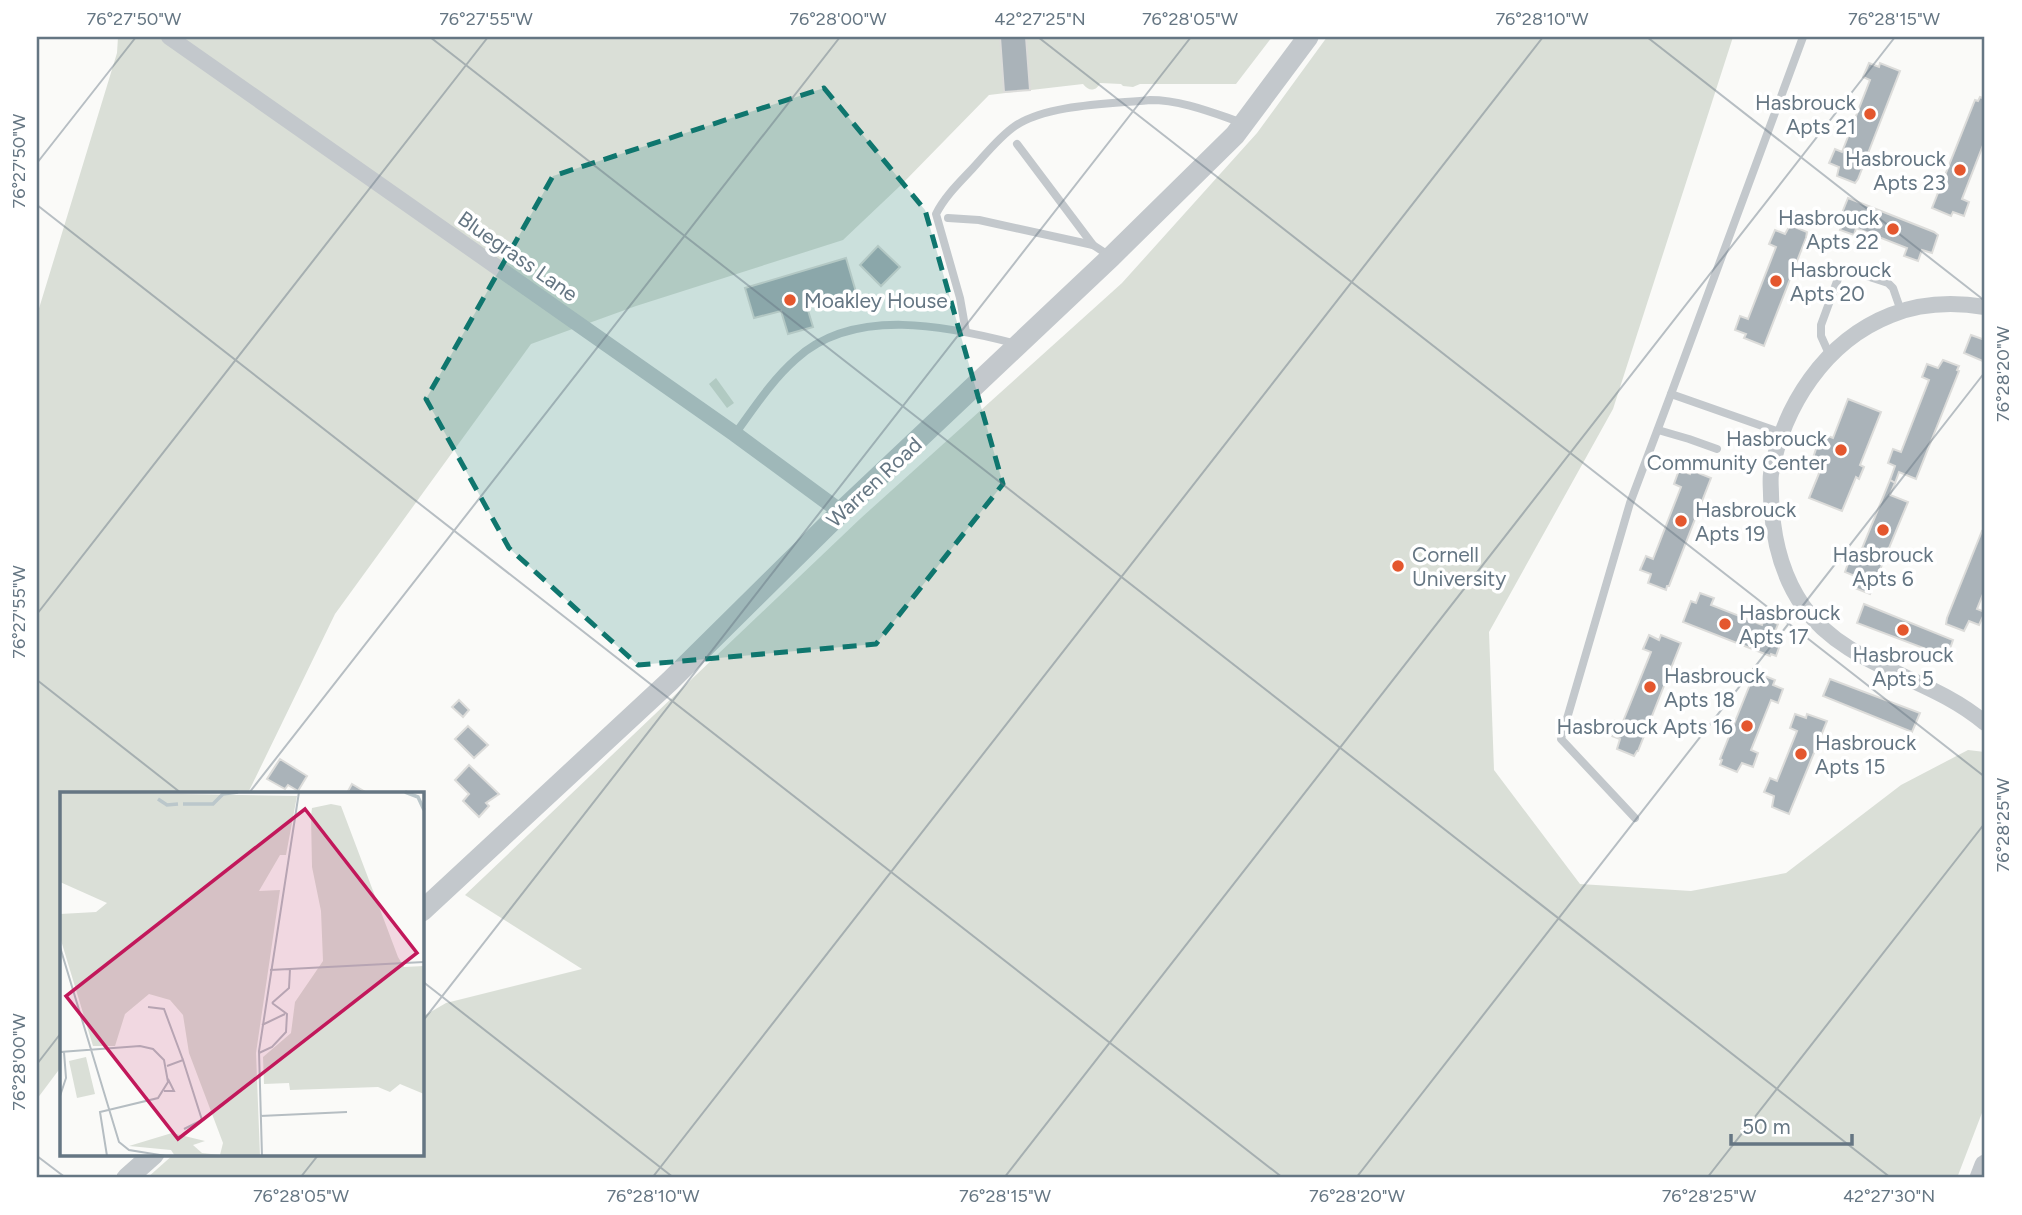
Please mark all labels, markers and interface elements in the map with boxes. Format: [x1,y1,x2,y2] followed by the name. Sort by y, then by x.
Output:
[87,8,182,30] text: 76°27'50"W
[439,8,533,30] text: 76°27'55"W
[789,8,887,30] text: 76°28'00"W
[994,8,1086,30] text: 42°27'25"N
[1142,8,1239,30] text: 76°28'05"W
[1495,8,1589,30] text: 76°28'10"W
[1848,8,1941,30] text: 76°28'15"W
[1755,90,1857,139] place label: Hasbrouck Apts 21
[1862,106,1878,122] marker: Hasbrouck Apts 21
[8,113,30,208] text: 76°27'50"W
[1845,146,1947,195] place label: Hasbrouck Apts 23
[1952,162,1968,178] marker: Hasbrouck Apts 23
[1778,205,1880,254] place label: Hasbrouck Apts 22
[453,206,583,306] street label: Bluegrass Lane
[1885,221,1901,237] marker: Hasbrouck Apts 22
[1790,257,1892,306] place label: Hasbrouck Apts 20
[1768,273,1784,289] marker: Hasbrouck Apts 20
[804,288,948,313] place label: Moakley House
[782,292,798,308] marker: Moakley House
[1992,325,2014,422] text: 76°28'20"W
[1647,426,1828,475] place label: Hasbrouck Community Center
[821,432,927,532] street label: Warren Road
[1833,442,1849,458] marker: Hasbrouck Community Center
[1695,497,1797,546] place label: Hasbrouck Apts 19
[1673,513,1689,529] marker: Hasbrouck Apts 19
[1875,522,1891,538] marker: Hasbrouck Apts 6
[1412,542,1506,591] place label: Cornell University
[1832,542,1934,591] place label: Hasbrouck Apts 6
[1390,558,1406,574] marker: Cornell University
[8,565,30,659] text: 76°27'55"W
[1739,600,1841,649] place label: Hasbrouck Apts 17
[1717,616,1733,632] marker: Hasbrouck Apts 17
[1895,622,1911,638] marker: Hasbrouck Apts 5
[1852,642,1954,691] place label: Hasbrouck Apts 5
[1664,663,1766,712] place label: Hasbrouck Apts 18
[1642,679,1658,695] marker: Hasbrouck Apts 18
[1557,714,1733,739] place label: Hasbrouck Apts 16
[1739,718,1755,734] marker: Hasbrouck Apts 16
[1815,730,1917,779] place label: Hasbrouck Apts 15
[1793,746,1809,762] marker: Hasbrouck Apts 15
[1992,777,2014,872] text: 76°28'25"W
[60,792,424,1156] inset map
[8,1013,30,1111] text: 76°28'00"W
[1731,1103,1852,1147] scale bar
[1742,1114,1791,1139] text: 50 m
[253,1185,350,1207] text: 76°28'05"W
[606,1185,700,1207] text: 76°28'10"W
[959,1185,1052,1207] text: 76°28'15"W
[1309,1185,1406,1207] text: 76°28'20"W
[1662,1185,1757,1207] text: 76°28'25"W
[1843,1185,1935,1207] text: 42°27'30"N

